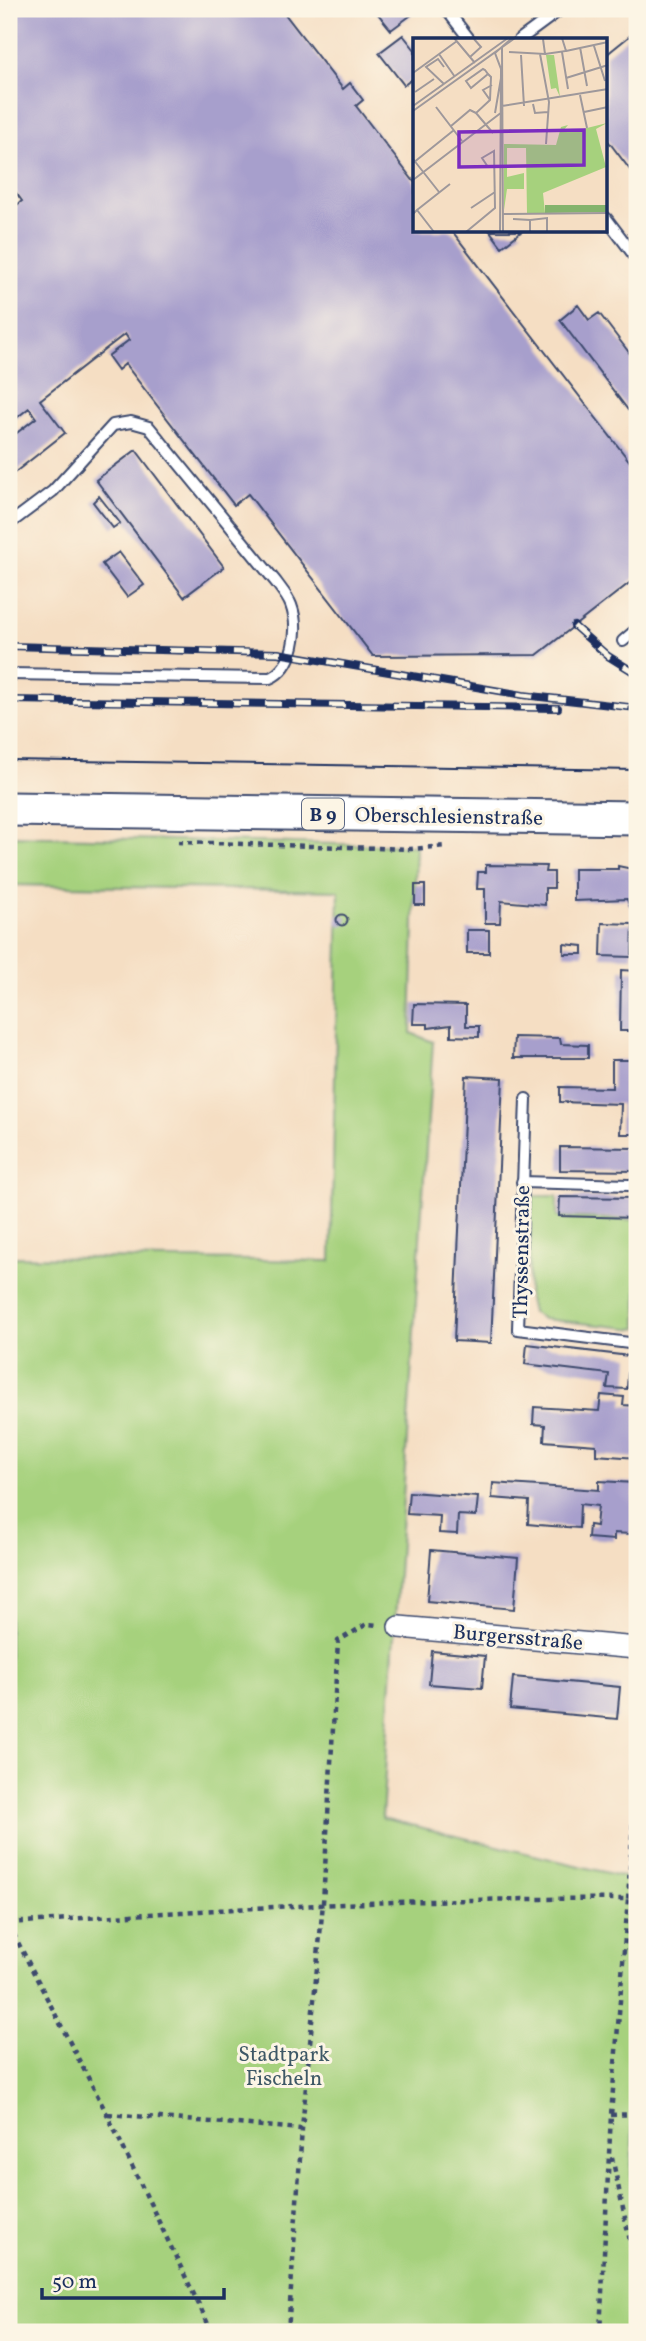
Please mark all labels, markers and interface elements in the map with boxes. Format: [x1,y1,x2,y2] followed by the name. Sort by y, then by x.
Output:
[413,38,608,233] inset map
[302,799,344,830] road number: B 9
[355,801,543,834] street label: Oberschlesienstraße
[507,1185,538,1319] street label: Thyssenstraße
[452,1618,584,1659] street label: Burgersstraße
[238,2041,330,2094] park label: Stadtpark Fischeln
[42,2257,224,2301] scale bar
[52,2268,97,2297] text: 50 m

